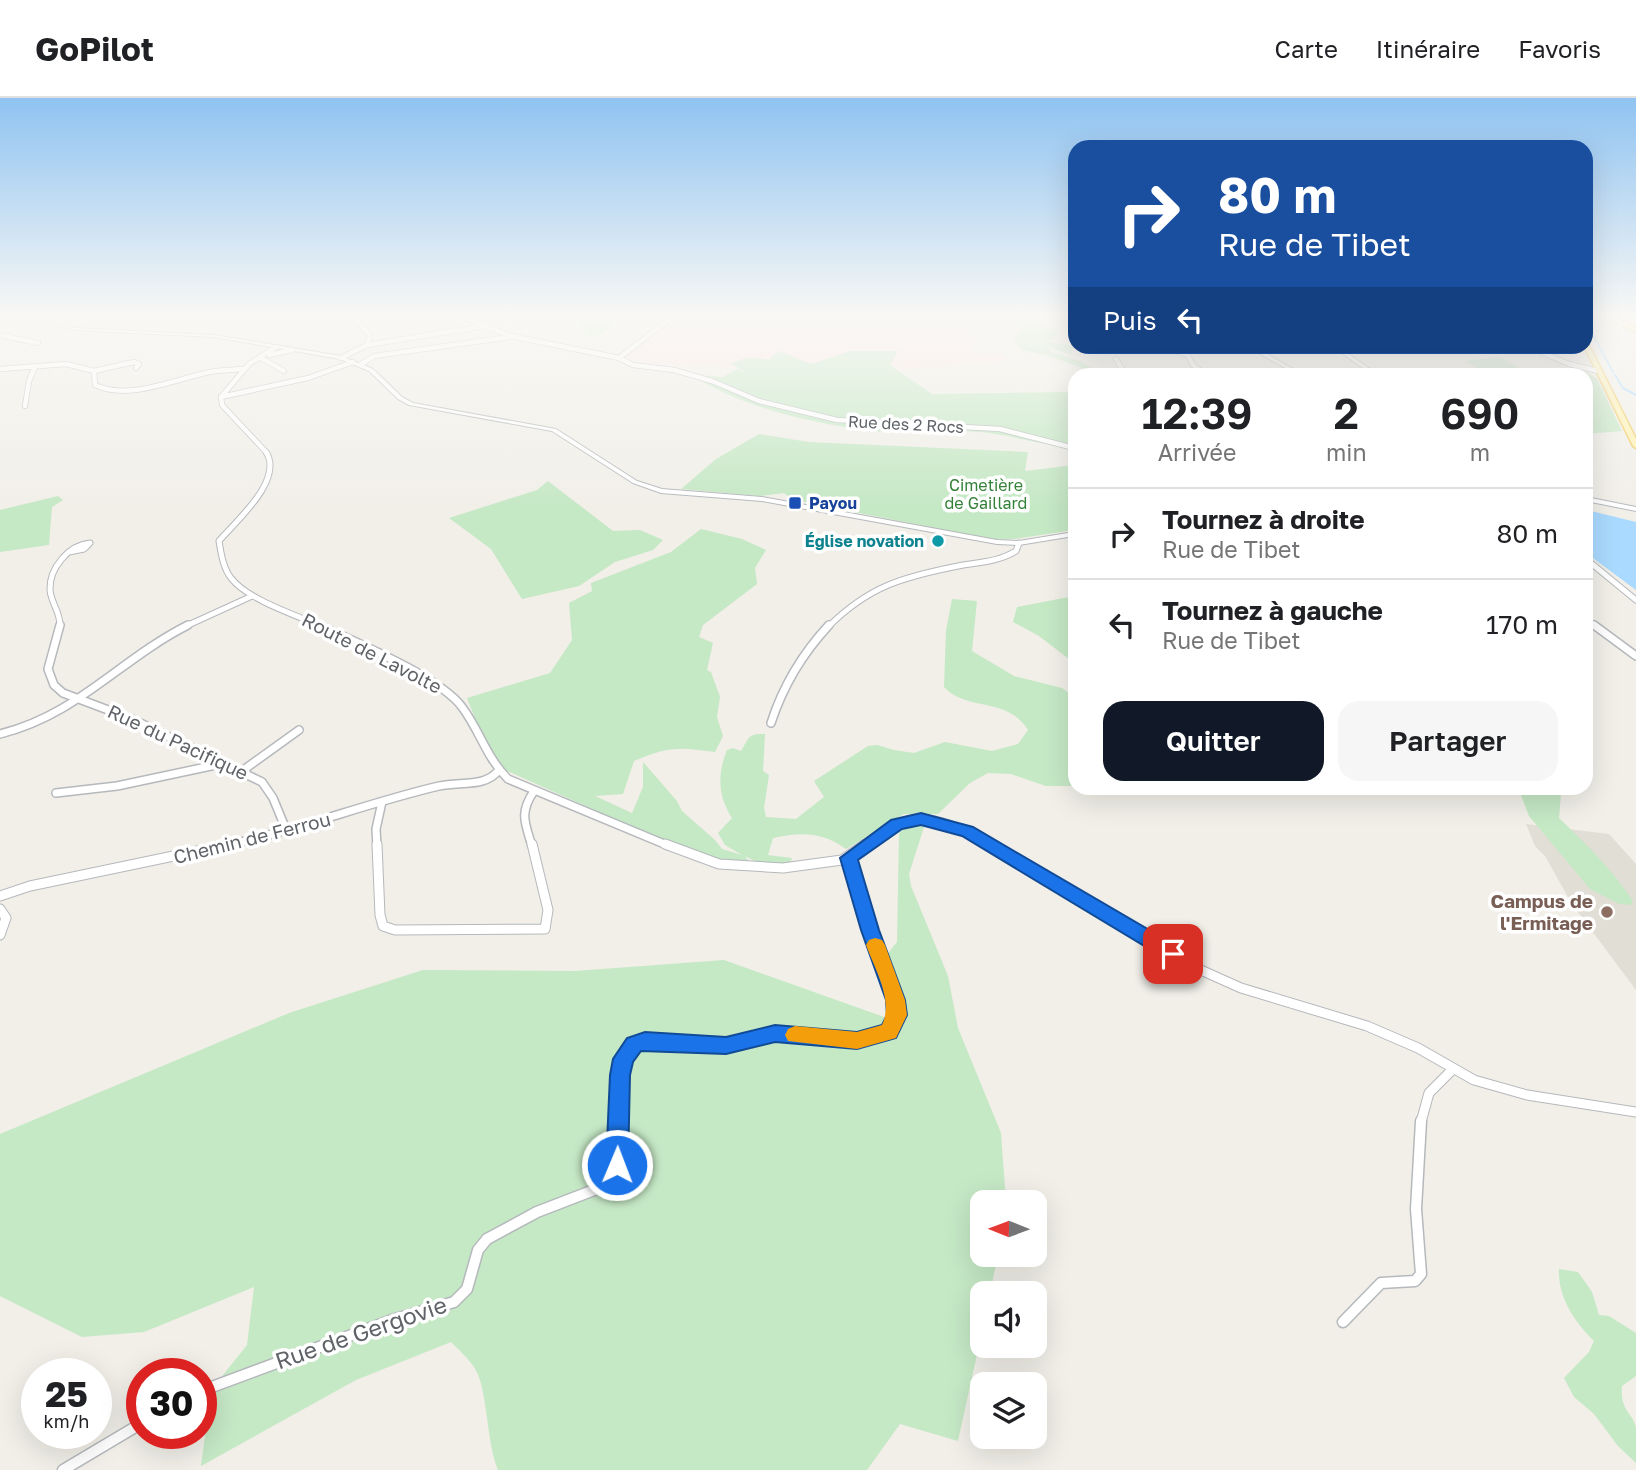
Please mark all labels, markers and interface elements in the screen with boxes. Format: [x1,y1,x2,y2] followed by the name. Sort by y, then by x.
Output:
[35,29,154,68] text: GoPilot
[1275,34,1338,63] text: Carte
[1376,34,1480,63] text: Itinéraire
[1518,34,1601,63] text: Favoris
[1218,165,1336,224] text: 80 m
[1103,168,1194,259] icon: right
[1218,225,1411,263] text: Rue de Tibet
[1171,301,1209,339] icon: left
[1103,305,1157,336] text: Puis
[1142,388,1252,438] text: 12:39
[1334,388,1359,438] text: 2
[1440,388,1519,438] text: 690
[848,411,964,437] street label: Rue des 2 Rocs
[1158,438,1236,466] text: Arrivée
[1326,438,1367,466] text: min
[1470,438,1490,466] text: m
[945,475,1027,513] park label: Cimetière de Gaillard
[809,493,857,513] place label: Payou
[787,495,803,511] marker: Payou
[1162,504,1365,535] text: Tournez à droite
[1103,515,1141,553] icon: right
[1497,518,1558,549] text: 80 m
[805,531,924,551] place label: Église novation
[930,533,946,549] marker: Église novation
[1162,535,1301,563] text: Rue de Tibet
[1162,595,1383,626] text: Tournez à gauche
[1103,606,1141,644] icon: left
[298,607,446,698] street label: Route de Lavolte
[1486,609,1558,640] text: 170 m
[1162,626,1301,654] text: Rue de Tibet
[104,699,252,784] street label: Rue du Pacifique
[1103,701,1324,781] button: Quitter
[1338,701,1558,781] button: Partager
[171,807,333,868] street label: Chemin de Ferrou
[1491,889,1593,934] place label: Campus de l'Ermitage
[1599,904,1615,920] marker: Campus de l'Ermitage
[1143,924,1203,984] pin
[1154,935,1192,973] icon: arrive
[580,1128,654,1202] position arrow
[970,1190,1046,1267] north arrow
[970,1190,1047,1449] map controls
[970,1281,1047,1358] button: sound
[271,1290,450,1375] street label: Rue de Gergovie
[126,1358,217,1449] speed limit sign: 30
[970,1372,1047,1449] button: layers
[45,1373,88,1415] text: 25
[44,1410,89,1432] text: km/h

